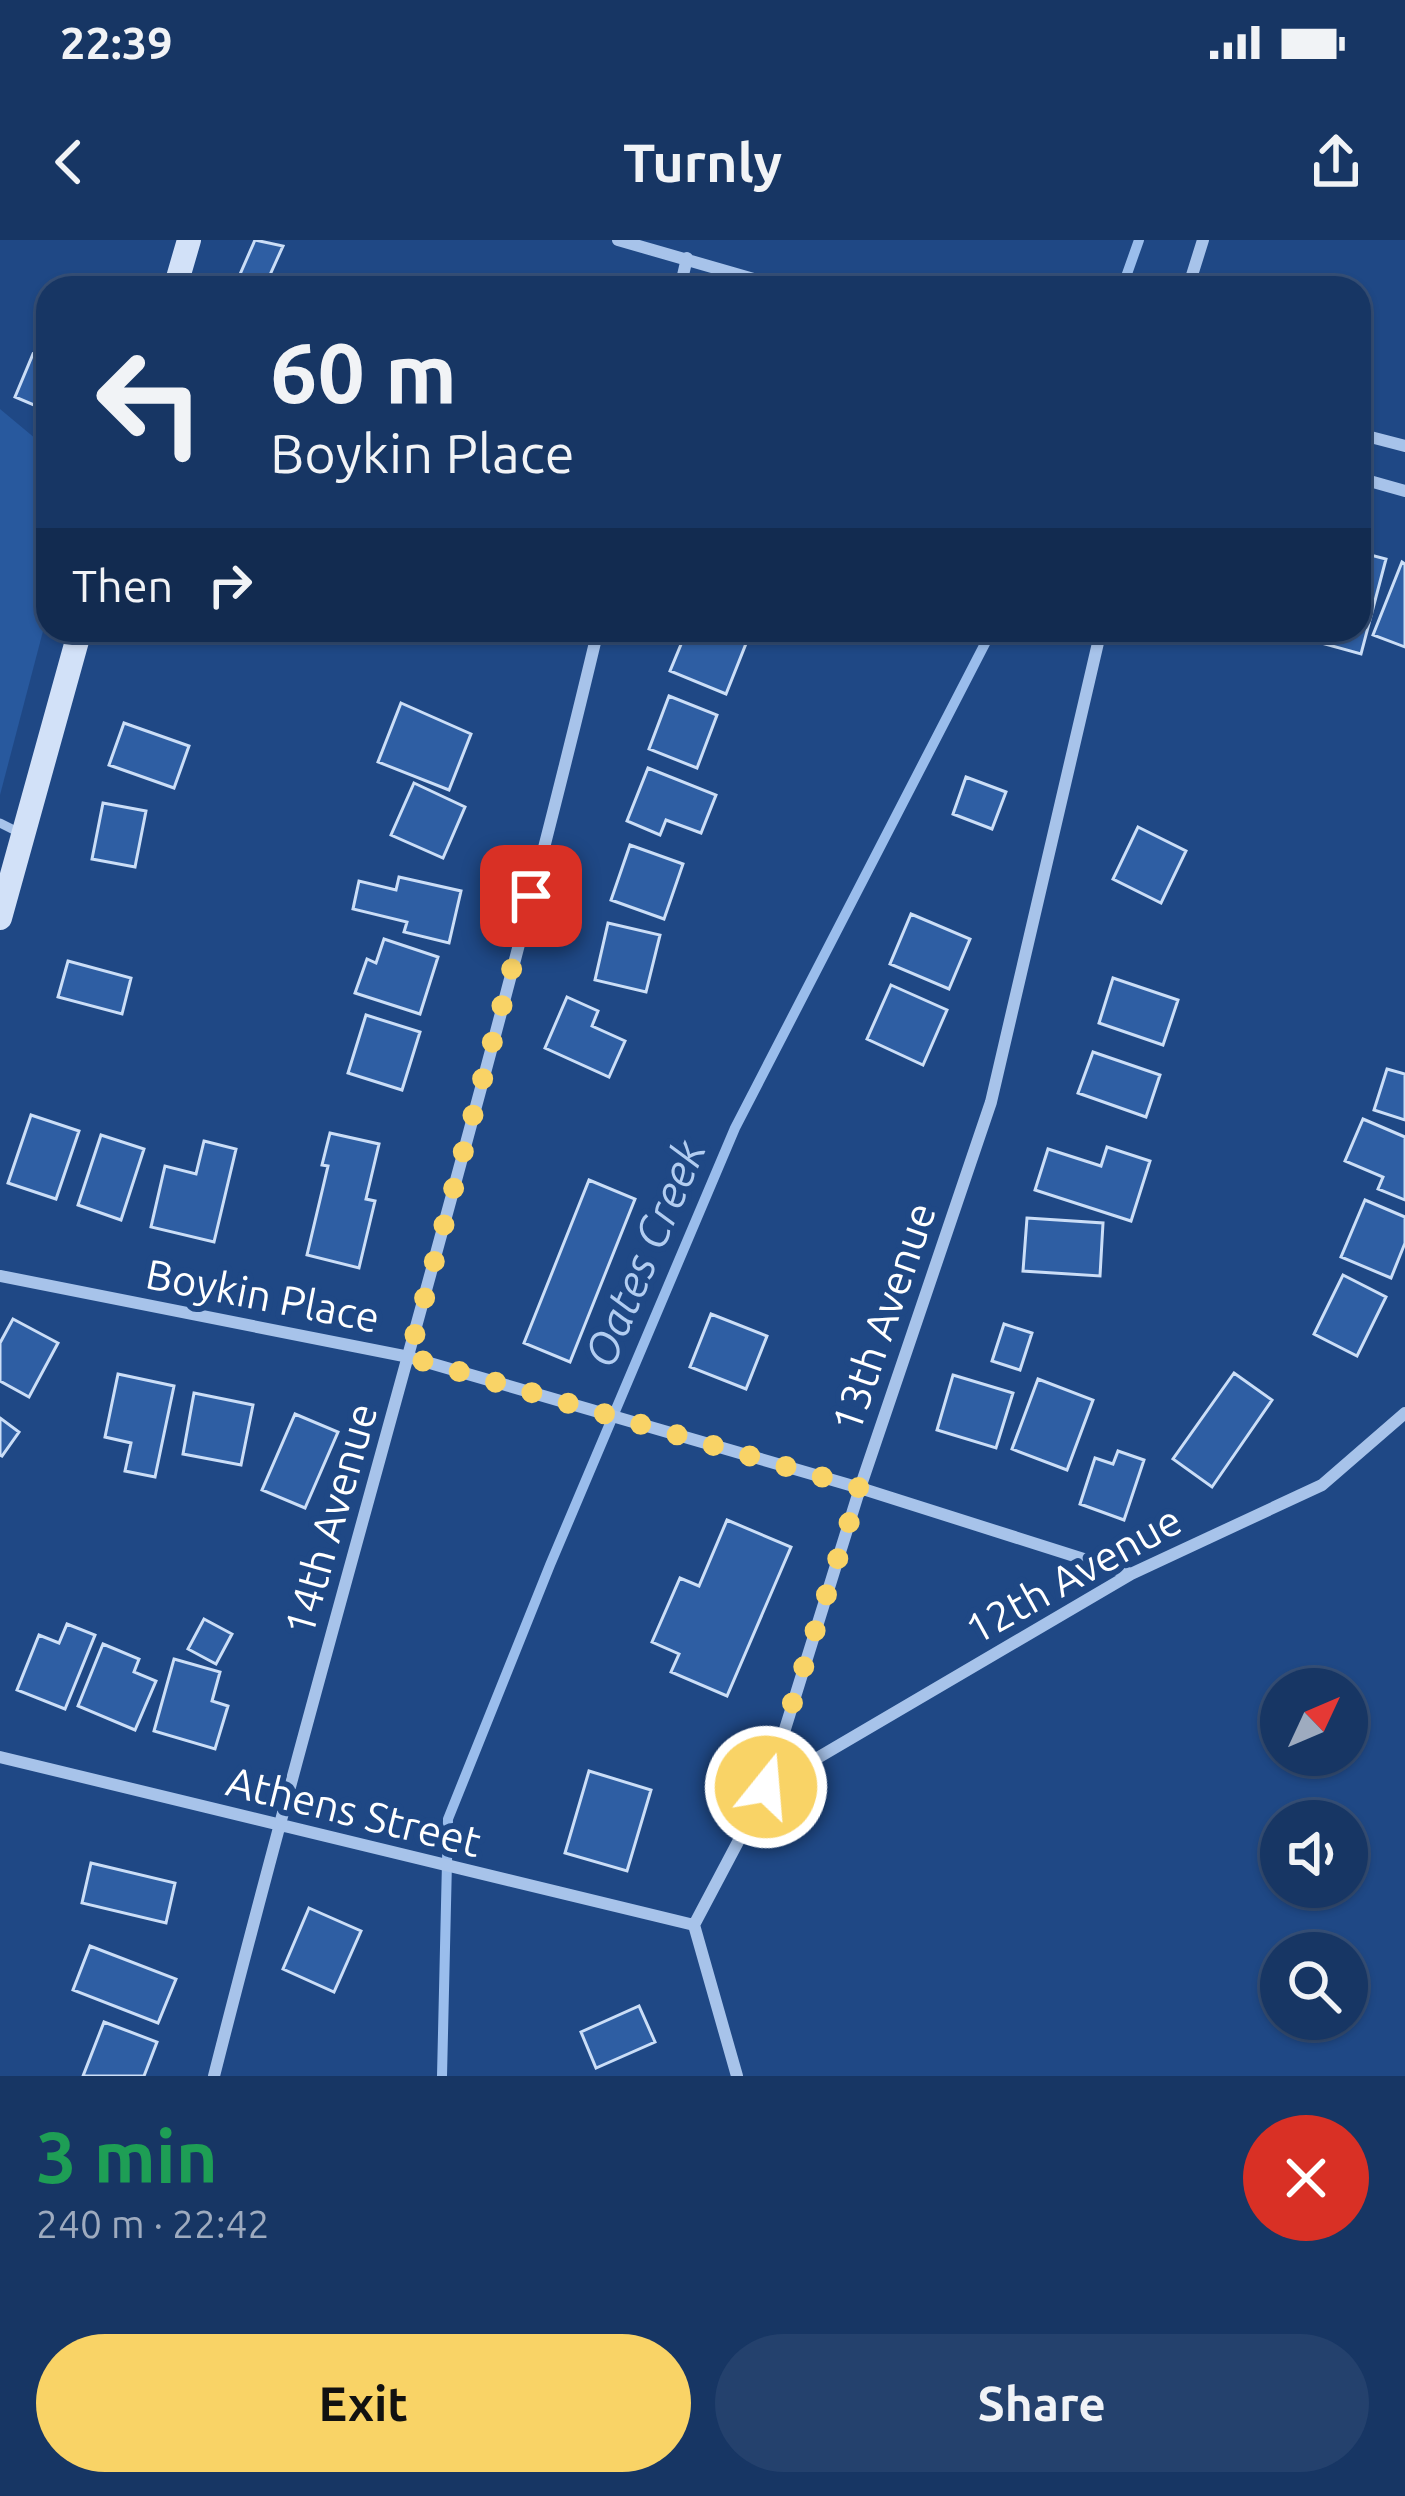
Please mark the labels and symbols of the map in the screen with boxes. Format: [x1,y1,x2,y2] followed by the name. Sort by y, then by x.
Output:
[480,845,582,947] pin
[573,1132,715,1374] water label: Oates Creek
[822,1196,944,1438] street label: 13th Avenue
[142,1249,384,1341] street label: Boykin Place
[274,1398,386,1640] street label: 14th Avenue
[957,1496,1189,1652] street label: 12th Avenue
[1260,1668,1368,1776] north arrow
[703,1724,829,1850] position arrow
[222,1757,486,1865] street label: Athens Street

